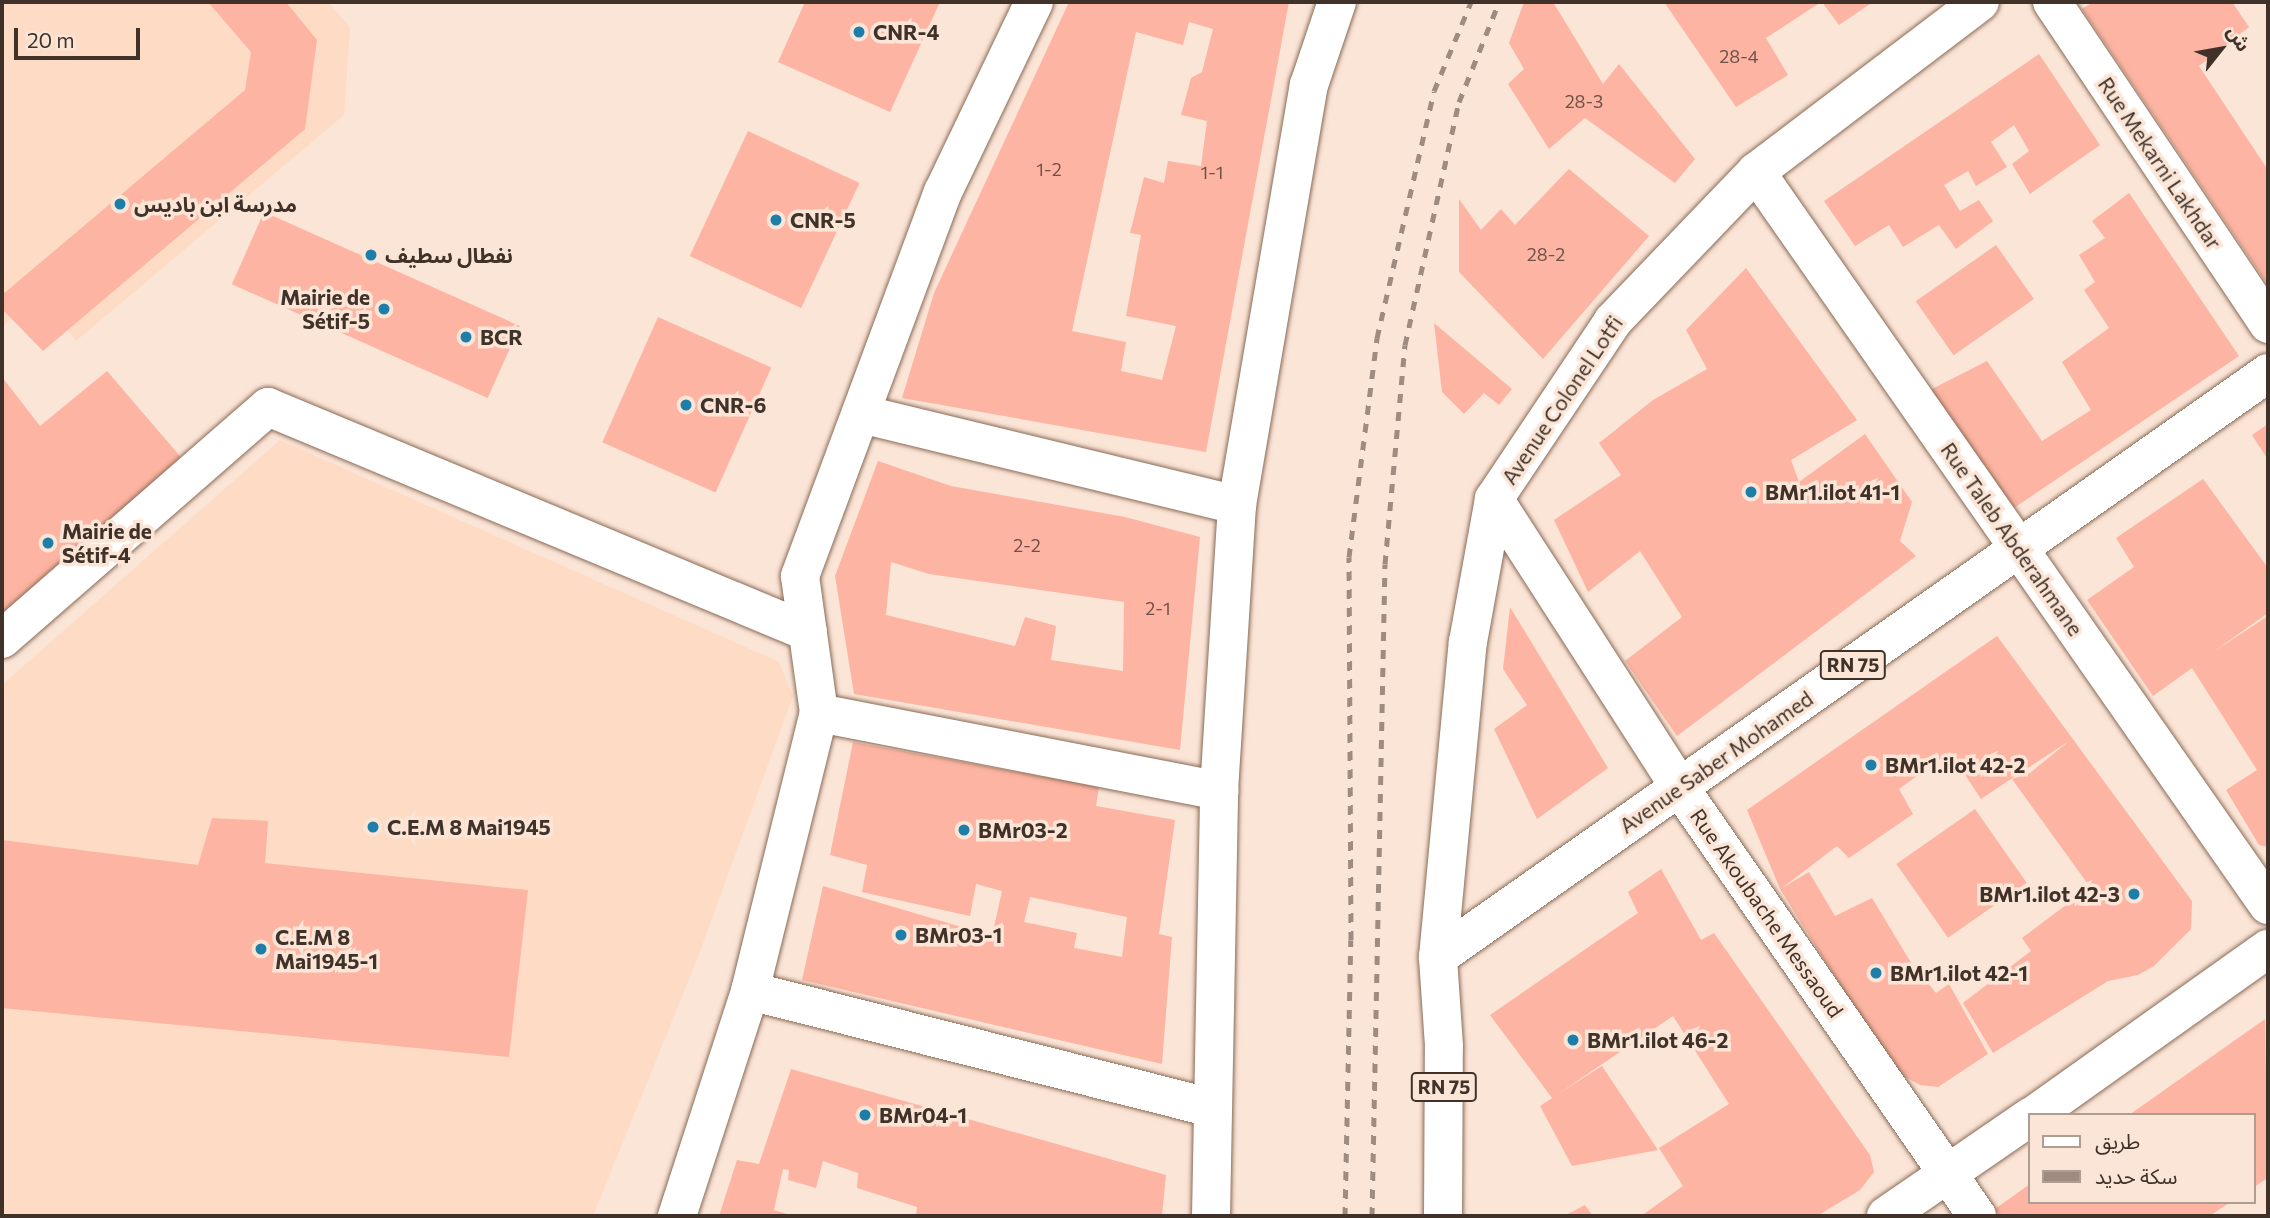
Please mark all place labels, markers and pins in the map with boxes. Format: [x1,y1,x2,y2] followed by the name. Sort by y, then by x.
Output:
[873,19,939,45] place label: CNR-4
[851,24,867,40] marker: CNR-4
[134,191,297,217] place label: مدرسة ابن باديس
[112,196,128,212] marker: مدرسة ابن باديس
[790,207,856,233] place label: CNR-5
[768,212,784,228] marker: CNR-5
[385,242,513,268] place label: نفطال سطيف
[363,247,379,263] marker: نفطال سطيف
[280,284,370,334] place label: Mairie de Sétif-5
[376,301,392,317] marker: Mairie de Sétif-5
[480,324,523,350] place label: BCR
[458,329,474,345] marker: BCR
[700,392,767,418] place label: CNR-6
[678,397,694,413] marker: CNR-6
[1765,479,1900,505] place label: BMr1.ilot 41-1
[1743,484,1759,500] marker: BMr1.ilot 41-1
[62,518,152,568] place label: Mairie de Sétif-4
[40,535,56,551] marker: Mairie de Sétif-4
[1885,752,2025,778] place label: BMr1.ilot 42-2
[1863,757,1879,773] marker: BMr1.ilot 42-2
[387,814,551,840] place label: C.E.M 8 Mai1945
[978,817,1068,843] place label: BMr03-2
[365,819,381,835] marker: C.E.M 8 Mai1945
[956,822,972,838] marker: BMr03-2
[1979,881,2120,907] place label: BMr1.ilot 42-3
[2126,886,2142,902] marker: BMr1.ilot 42-3
[915,922,1002,948] place label: BMr03-1
[275,924,378,974] place label: C.E.M 8 Mai1945-1
[893,927,909,943] marker: BMr03-1
[253,941,269,957] marker: C.E.M 8 Mai1945-1
[1890,960,2028,986] place label: BMr1.ilot 42-1
[1868,965,1884,981] marker: BMr1.ilot 42-1
[1587,1027,1729,1053] place label: BMr1.ilot 46-2
[1565,1032,1581,1048] marker: BMr1.ilot 46-2
[879,1102,967,1128] place label: BMr04-1
[857,1107,873,1123] marker: BMr04-1

